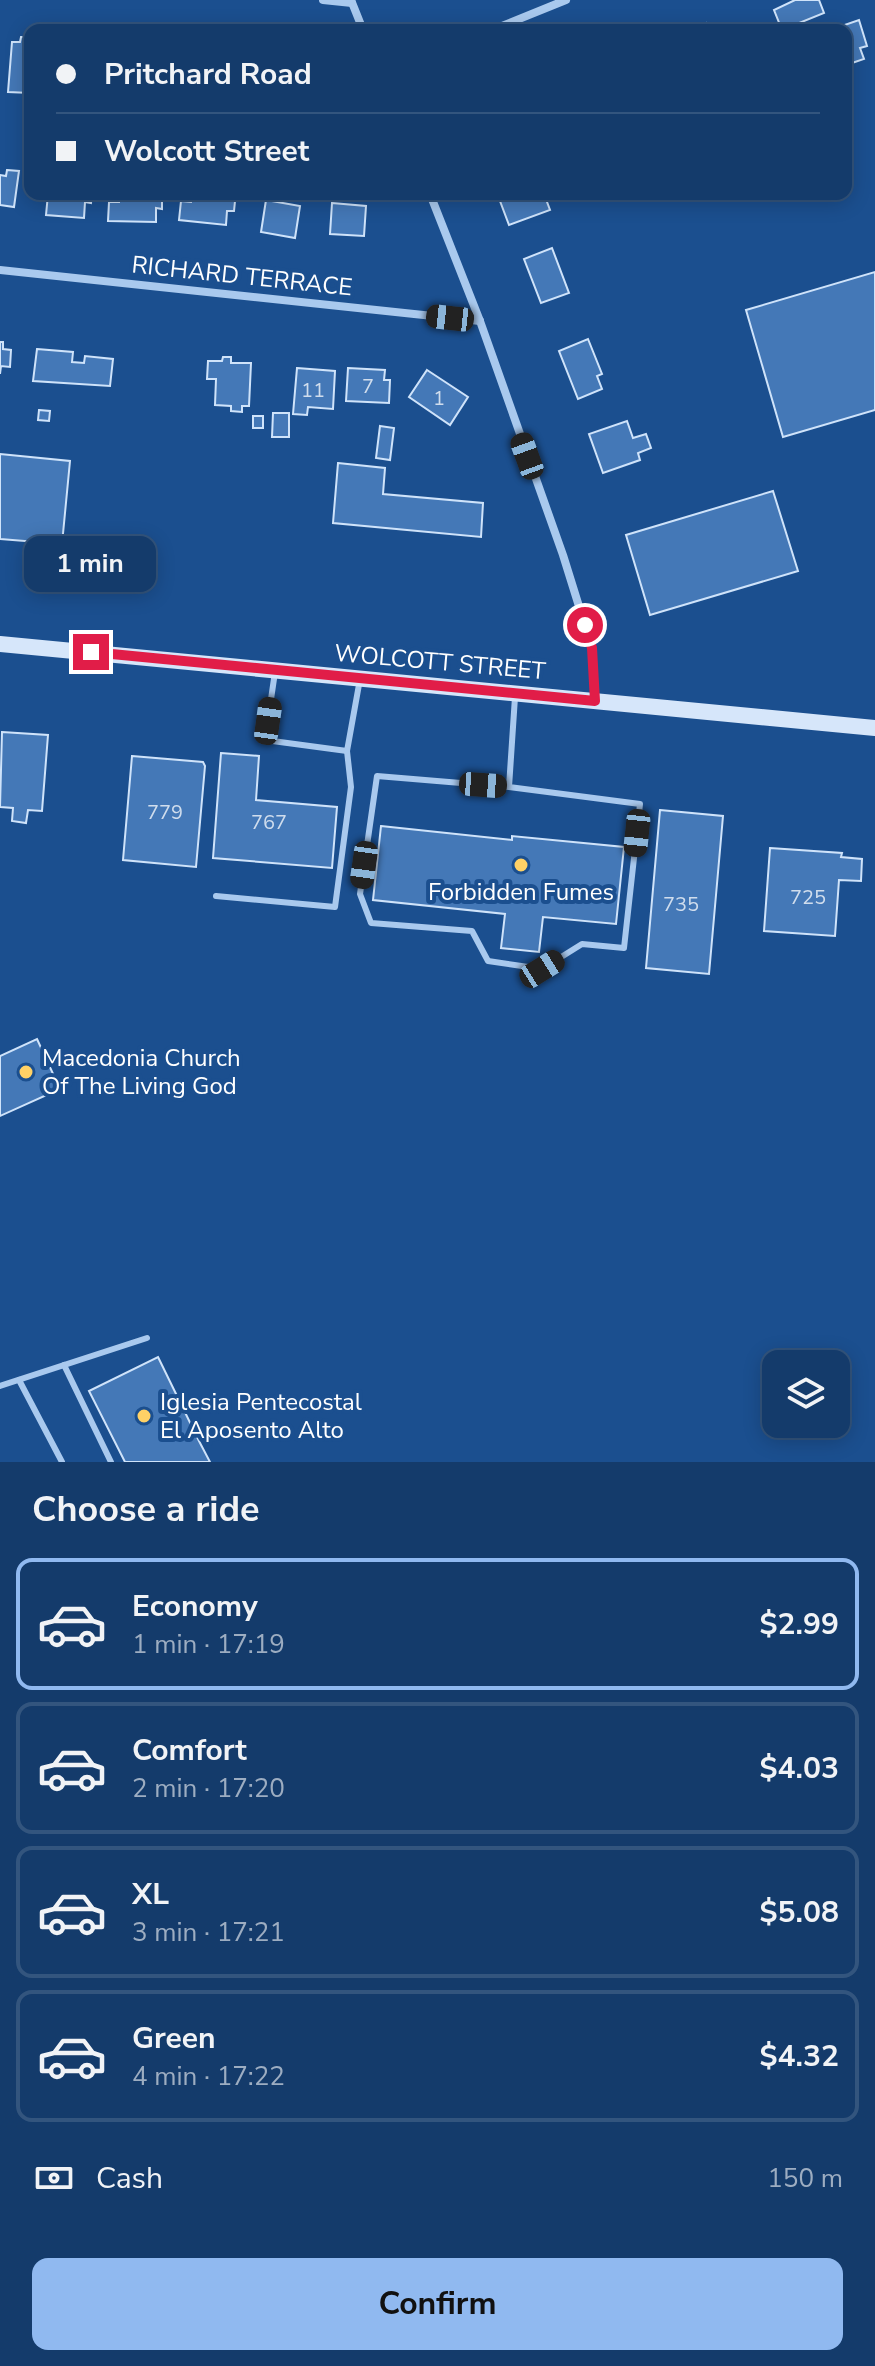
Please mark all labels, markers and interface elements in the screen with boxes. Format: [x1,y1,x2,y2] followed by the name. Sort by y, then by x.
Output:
[104,54,312,95] text: Pritchard Road
[104,131,309,172] text: Wolcott Street
[130,248,354,304] street label: RICHARD TERRACE
[425,304,475,332] car
[362,373,374,400] house number: 7
[301,377,325,404] house number: 11
[433,385,445,412] house number: 1
[508,429,546,483] car
[25,536,157,592] callout: 1 min
[56,546,124,581] text: 1 min
[567,607,603,643] route start
[73,634,109,670] route end
[333,637,548,687] street label: WOLCOTT STREET
[253,696,283,746] car
[458,771,508,799] car
[147,799,183,826] house number: 779
[623,808,651,858] car
[251,809,287,836] house number: 767
[349,840,379,890] car
[512,856,530,874] marker: Forbidden Fumes
[428,876,614,908] place label: Forbidden Fumes
[790,884,826,911] house number: 725
[663,891,699,918] house number: 735
[515,946,569,992] car
[42,1042,241,1102] place label: Macedonia Church Of The Living God
[17,1063,35,1081] marker: Macedonia Church Of The Living God
[762,1350,850,1438] map controls
[762,1350,850,1438] button: layers
[160,1386,362,1446] place label: Iglesia Pentecostal El Aposento Alto
[135,1407,153,1425] marker: Iglesia Pentecostal El Aposento Alto
[32,1485,260,1534] text: Choose a ride
[132,1586,258,1627] text: Economy
[36,1588,108,1660] icon: car
[760,1604,839,1645] text: $2.99
[132,1627,285,1662] text: 1 min · 17:19
[132,1730,247,1771] text: Comfort
[36,1732,108,1804] icon: car
[760,1748,839,1789] text: $4.03
[132,1771,285,1806] text: 2 min · 17:20
[132,1874,169,1915] text: XL
[36,1876,108,1948] icon: car
[760,1892,839,1933] text: $5.08
[132,1915,285,1950] text: 3 min · 17:21
[132,2018,216,2059] text: Green
[36,2020,108,2092] icon: car
[760,2036,839,2077] text: $4.32
[132,2059,285,2094] text: 4 min · 17:22
[32,2156,76,2200] icon: cash
[96,2158,163,2199] text: Cash
[767,2161,843,2196] text: 150 m
[32,2258,843,2350] button: Confirm

